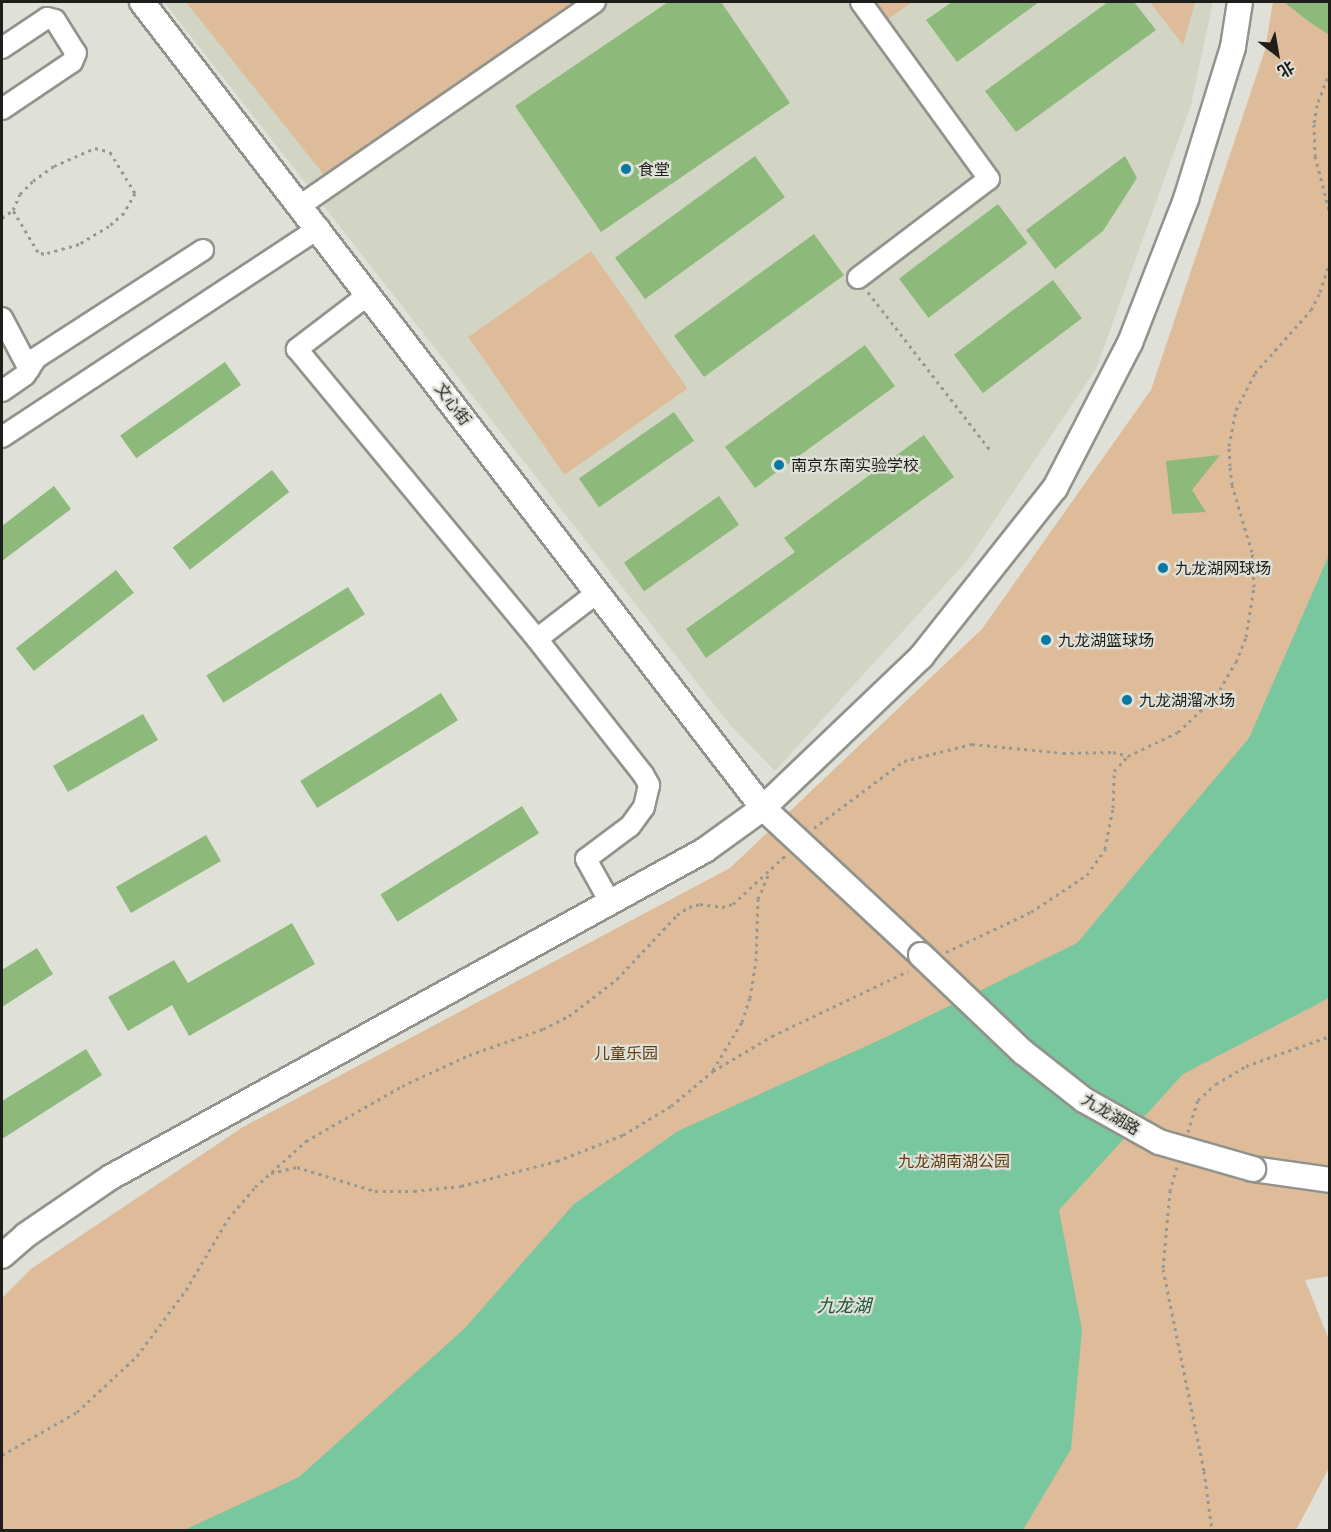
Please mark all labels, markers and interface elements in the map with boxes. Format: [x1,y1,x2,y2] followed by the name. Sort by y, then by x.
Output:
[1247,24,1307,84] north arrow
[1275,58,1298,82] text: 北
[638,159,670,179] place label: 食堂
[619,162,633,176] marker: 食堂
[431,379,475,429] street label: 文心街
[791,455,919,475] place label: 南京东南实验学校
[772,458,786,472] marker: 南京东南实验学校
[1175,558,1271,578] place label: 九龙湖网球场
[1156,561,1170,575] marker: 九龙湖网球场
[1058,630,1154,650] place label: 九龙湖篮球场
[1039,633,1053,647] marker: 九龙湖篮球场
[1139,690,1235,710] place label: 九龙湖溜冰场
[1120,693,1134,707] marker: 九龙湖溜冰场
[594,1043,658,1063] park label: 儿童乐园
[1079,1089,1143,1139] street label: 九龙湖路
[898,1151,1010,1171] park label: 九龙湖南湖公园
[817,1294,871,1316] water label: 九龙湖

